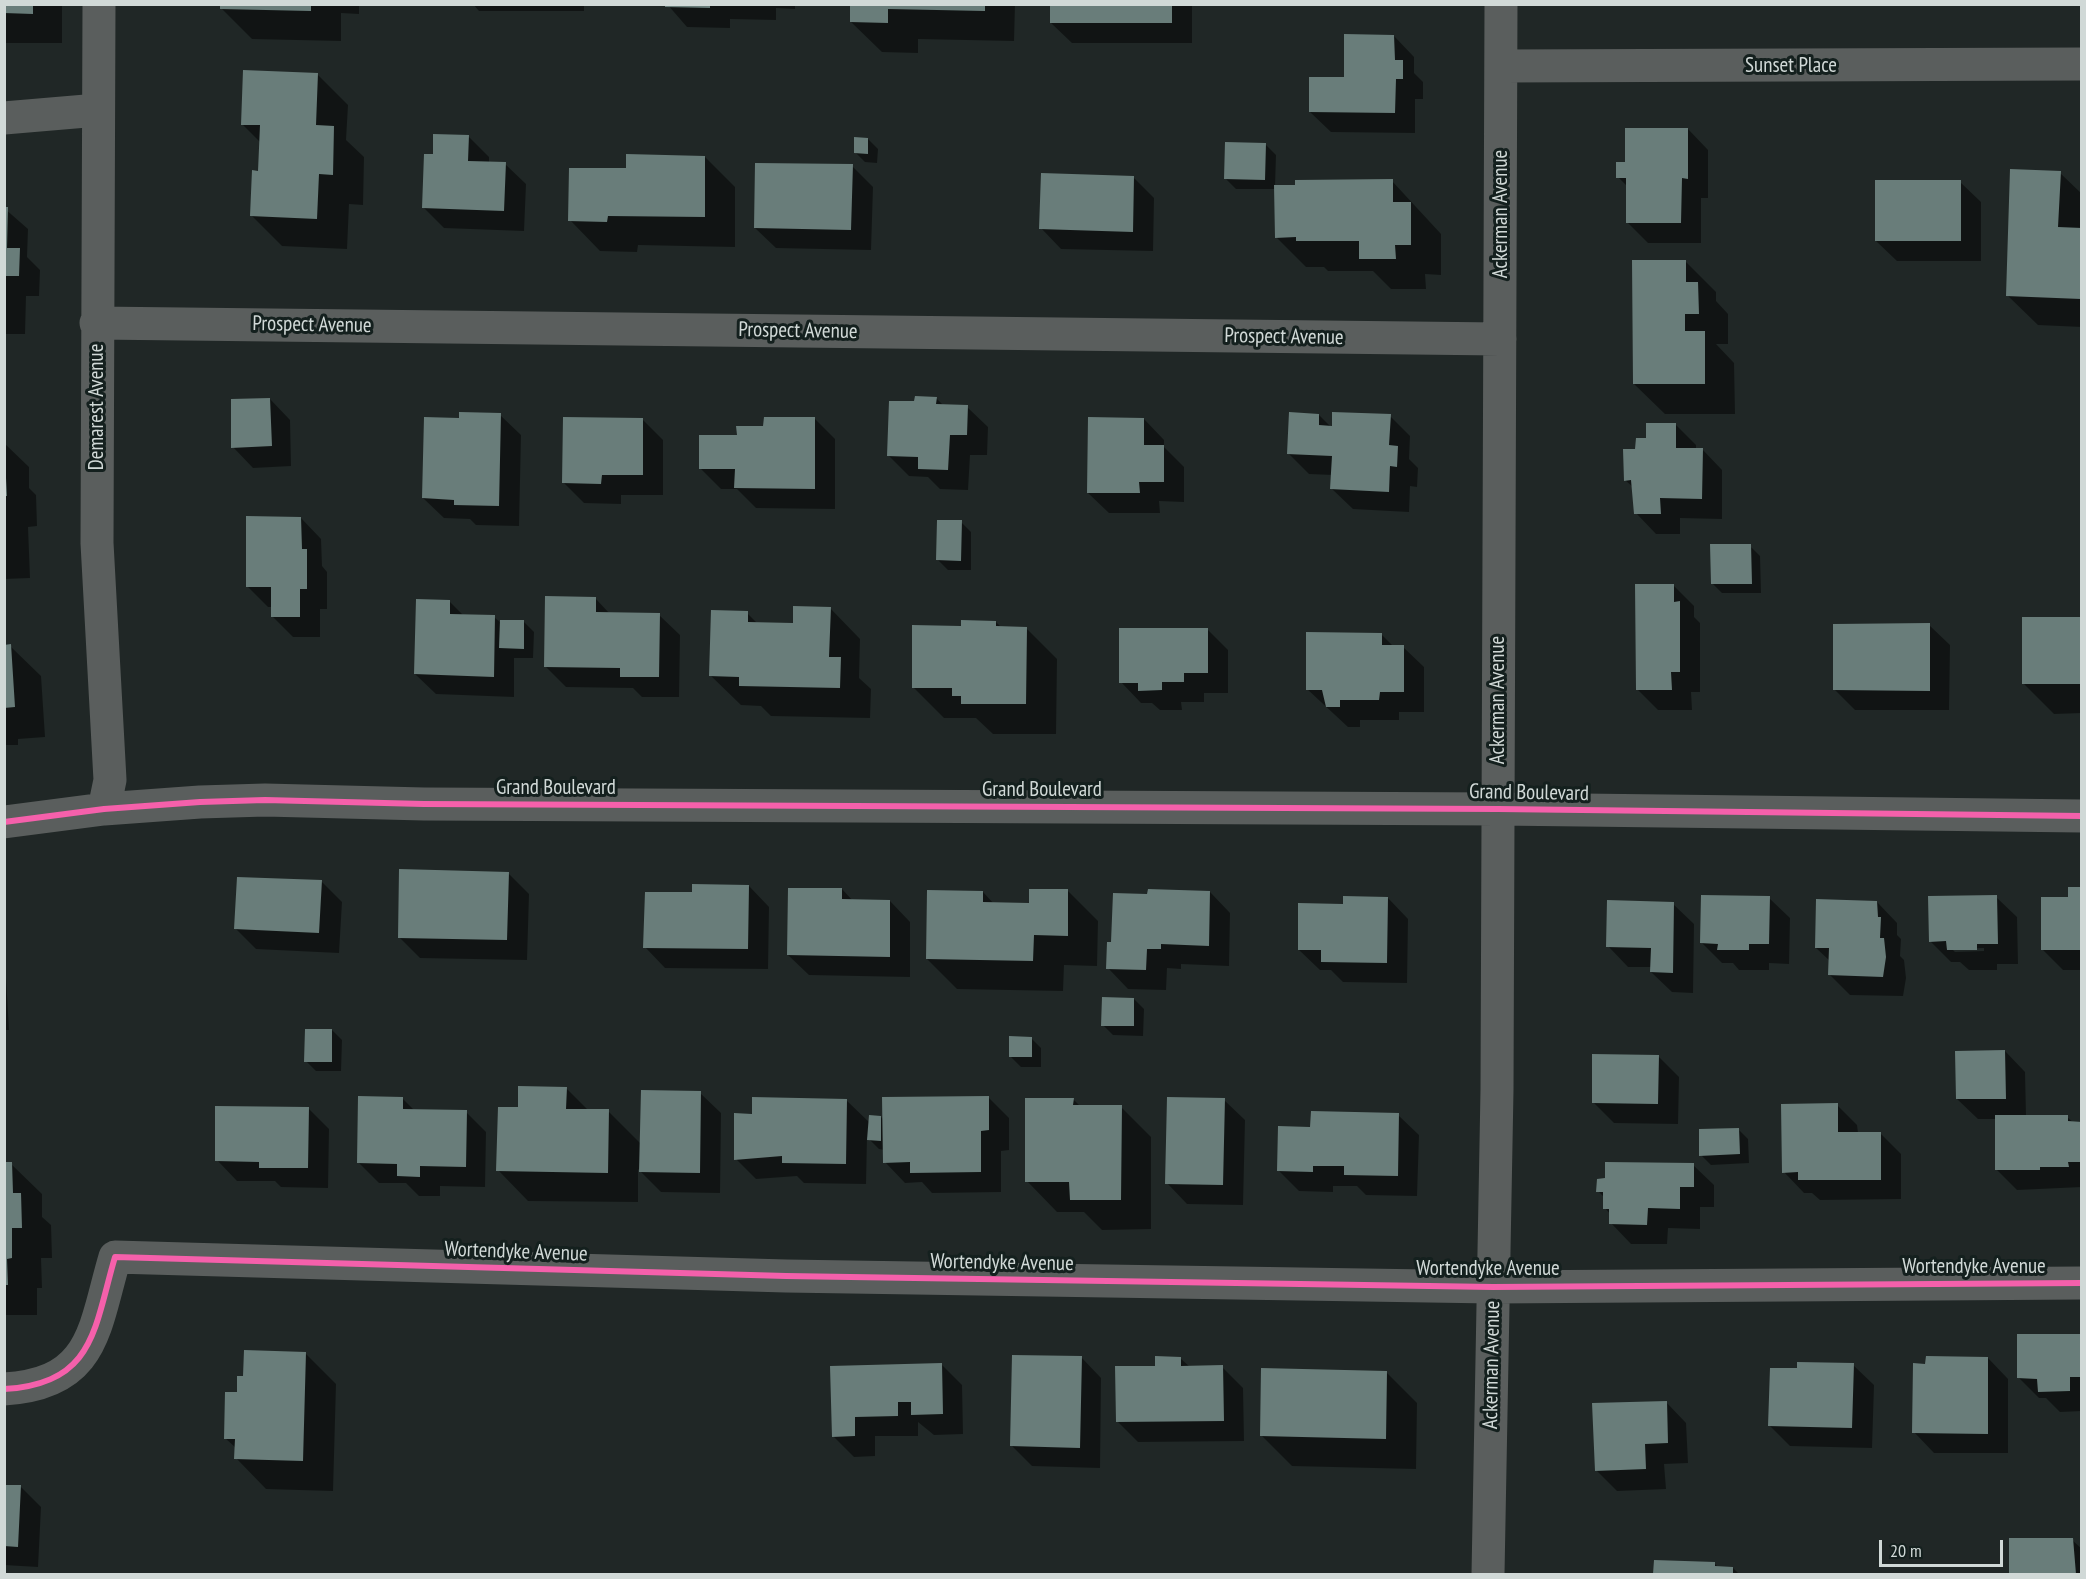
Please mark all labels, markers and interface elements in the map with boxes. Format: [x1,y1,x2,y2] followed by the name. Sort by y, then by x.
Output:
[1745,53,1837,79] street label: Sunset Place
[1488,150,1514,278] street label: Ackerman Avenue
[252,311,372,339] street label: Prospect Avenue
[738,317,858,345] street label: Prospect Avenue
[1224,323,1344,351] street label: Prospect Avenue
[84,344,110,470] street label: Demarest Avenue
[1485,636,1511,764] street label: Ackerman Avenue
[496,775,616,801] street label: Grand Boulevard
[982,777,1102,803] street label: Grand Boulevard
[1469,779,1589,807] street label: Grand Boulevard
[444,1237,588,1267] street label: Wortendyke Avenue
[930,1249,1074,1277] street label: Wortendyke Avenue
[1902,1254,2046,1280] street label: Wortendyke Avenue
[1416,1256,1560,1282] street label: Wortendyke Avenue
[1478,1301,1506,1429] street label: Ackerman Avenue
[1882,1528,2006,1566] scale bar
[1890,1539,1922,1562] text: 20 m

